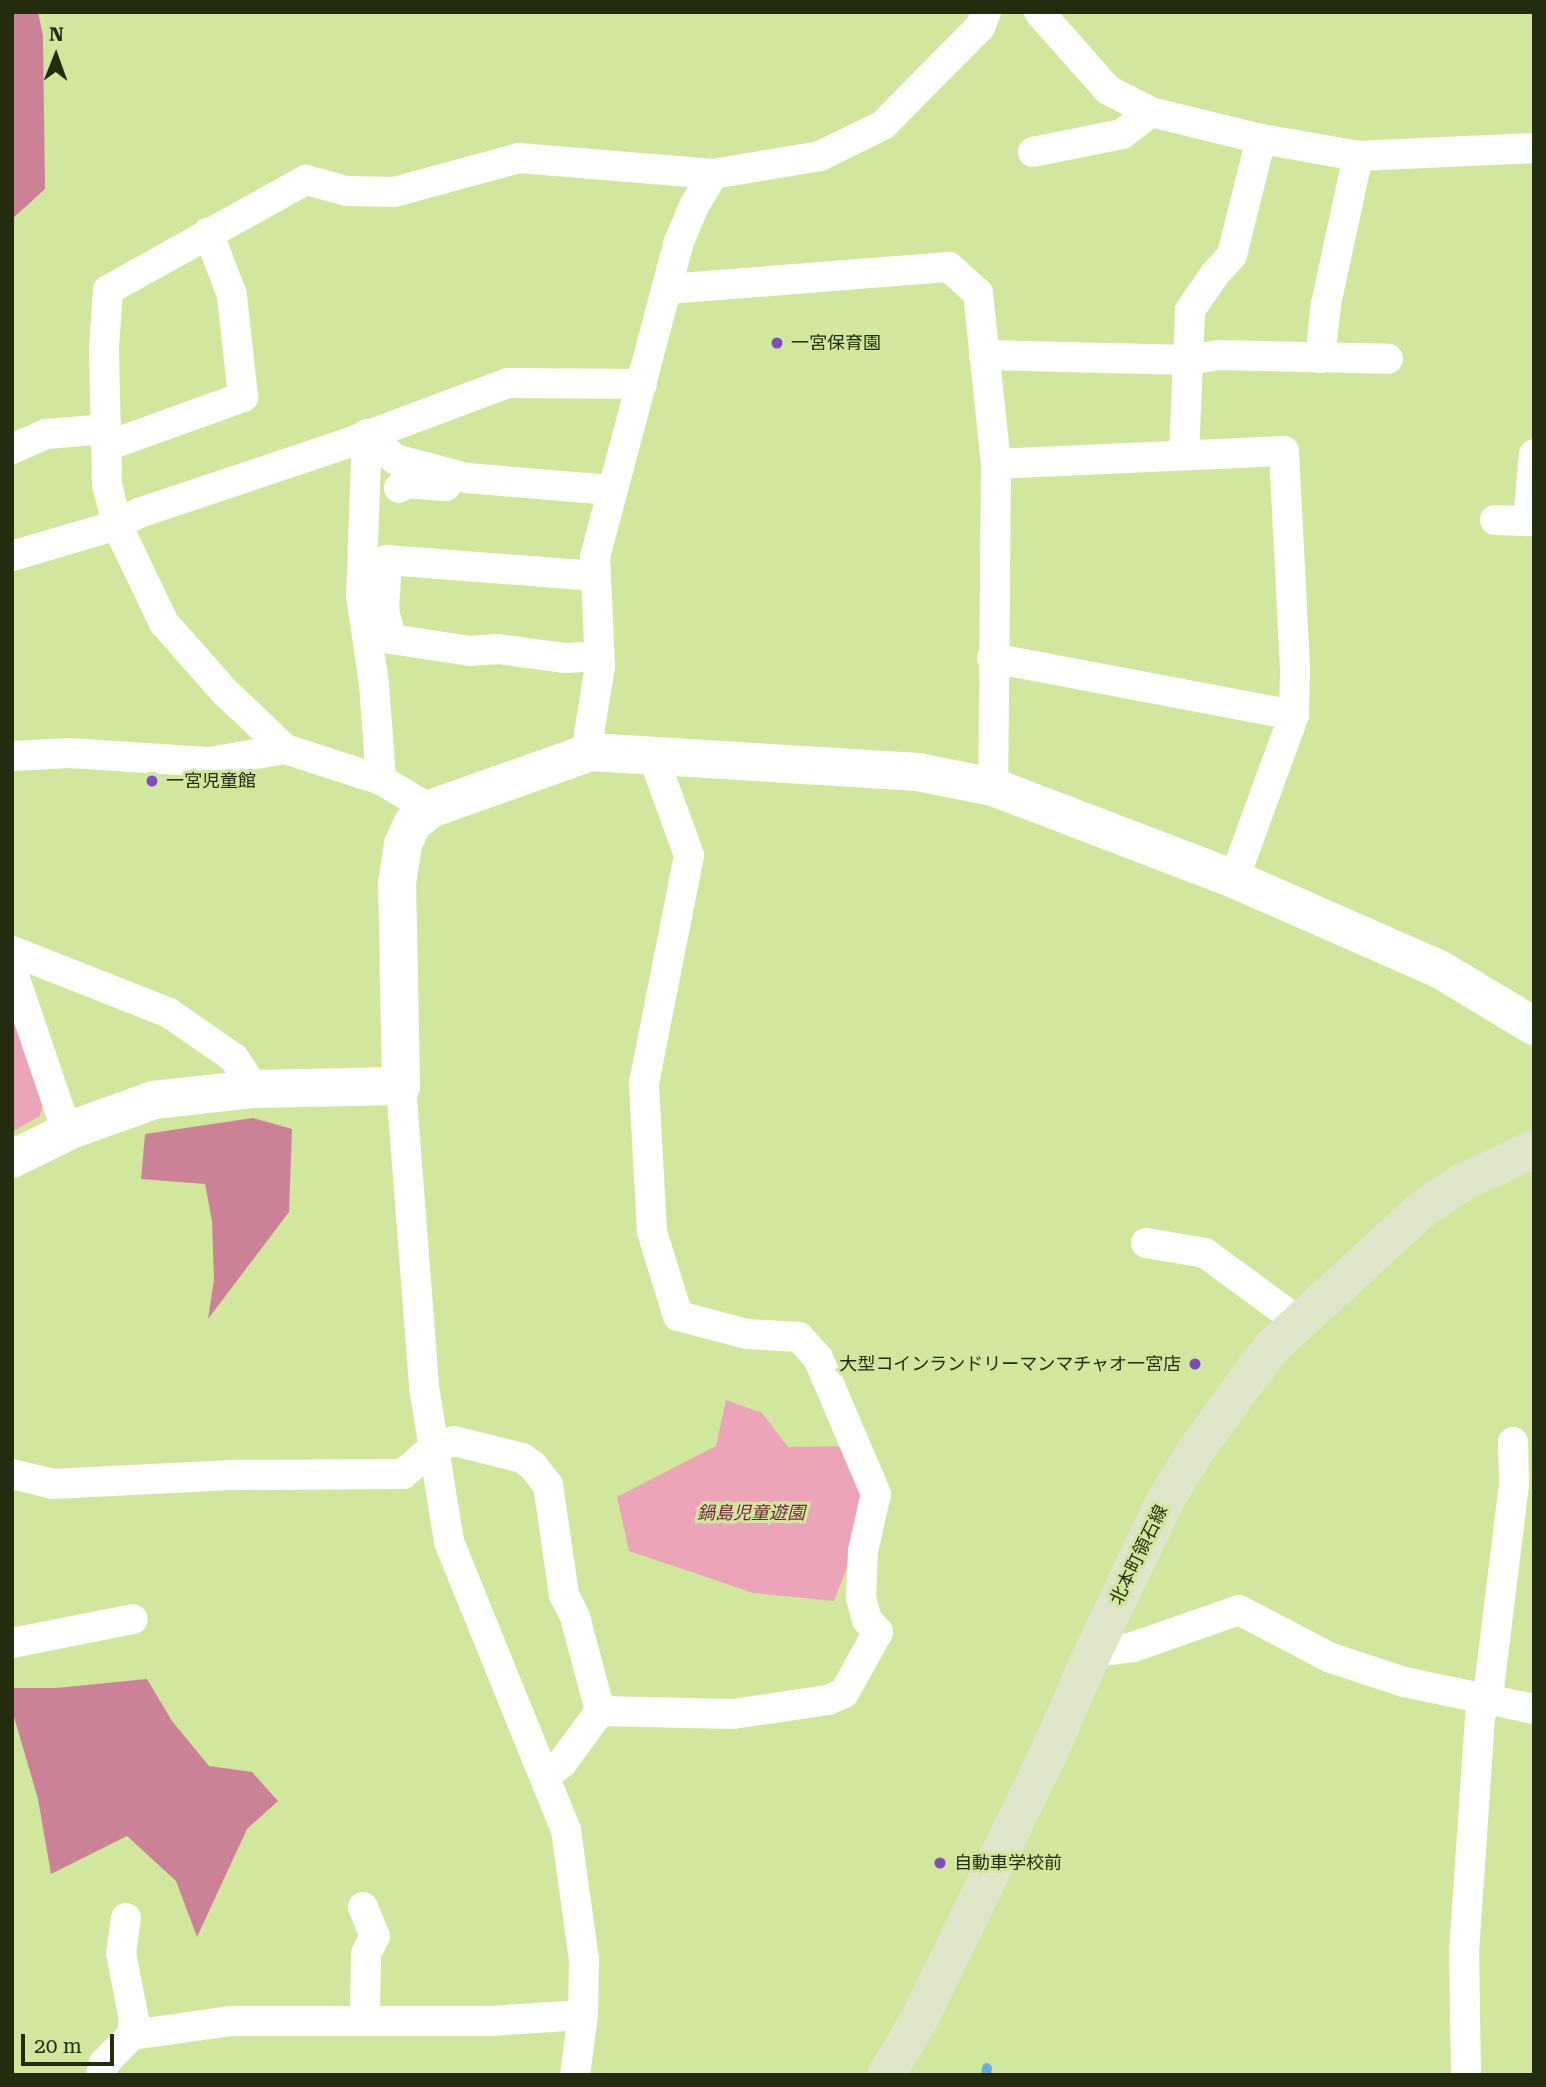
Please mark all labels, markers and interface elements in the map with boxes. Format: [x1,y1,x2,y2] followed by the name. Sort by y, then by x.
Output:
[21,21,91,91] north arrow
[49,23,64,46] text: N
[791,332,881,354] place label: 一宮保育園
[769,335,785,351] marker: 一宮保育園
[166,770,256,792] place label: 一宮児童館
[144,773,160,789] marker: 一宮児童館
[839,1353,1181,1375] place label: 大型コインランドリーマンマチャオ一宮店
[1187,1356,1203,1372] marker: 大型コインランドリーマンマチャオ一宮店
[697,1502,805,1524] park label: 鍋島児童遊園
[1106,1502,1172,1608] street label: 北本町領石線
[954,1852,1062,1874] place label: 自動車学校前
[932,1855,948,1871] marker: 自動車学校前
[24,2021,117,2064] scale bar
[34,2034,82,2058] text: 20 m

